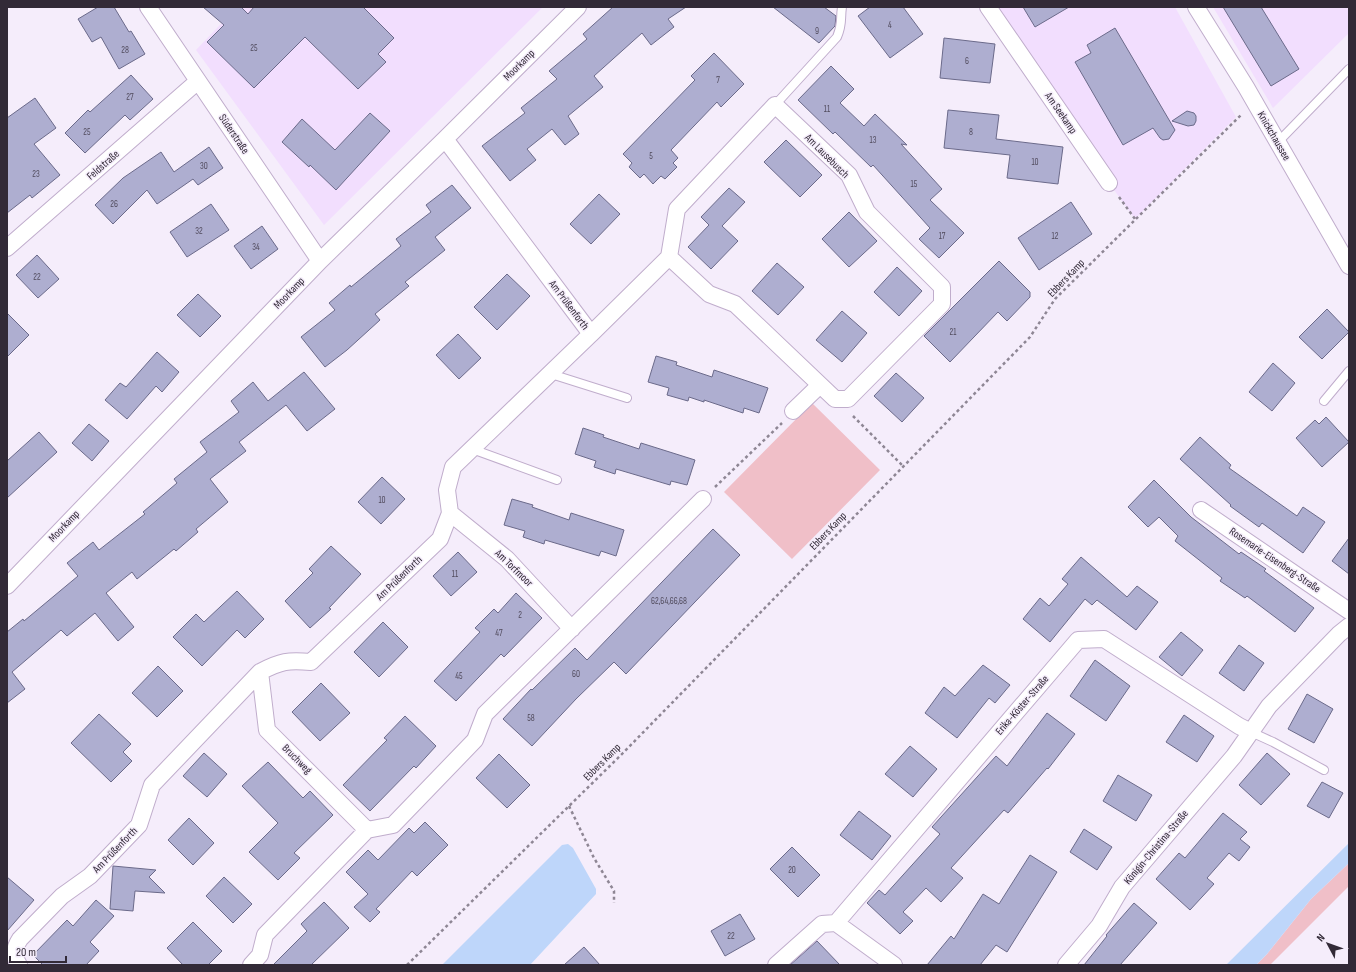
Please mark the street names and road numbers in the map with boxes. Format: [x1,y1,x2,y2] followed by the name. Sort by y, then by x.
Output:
[501,47,537,83] street label: Moorkamp
[1042,89,1080,136] street label: Am Seekamp
[1255,109,1293,163] street label: Knickchaussee
[216,112,252,156] street label: Süderstraße
[801,130,852,181] street label: Am Lausebusch
[84,147,122,183] street label: Feldstraße
[1045,256,1087,300] street label: Ebbers Kamp
[271,275,307,311] street label: Moorkamp
[546,277,592,333] street label: Am Prüßenforth
[46,508,82,544] street label: Moorkamp
[807,509,849,553] street label: Ebbers Kamp
[1227,525,1323,595] street label: Rosemarie-Eisenberg-Straße
[492,546,536,589] street label: Am Torfmoor
[373,553,425,604] street label: Am Prüßenforth
[993,673,1051,737] street label: Erika-Köster-Straße
[279,741,315,777] street label: Bruchweg
[581,741,623,783] street label: Ebbers Kamp
[1121,807,1191,887] street label: Königin-Christina-Straße
[89,824,140,876] street label: Am Prüßenforth

